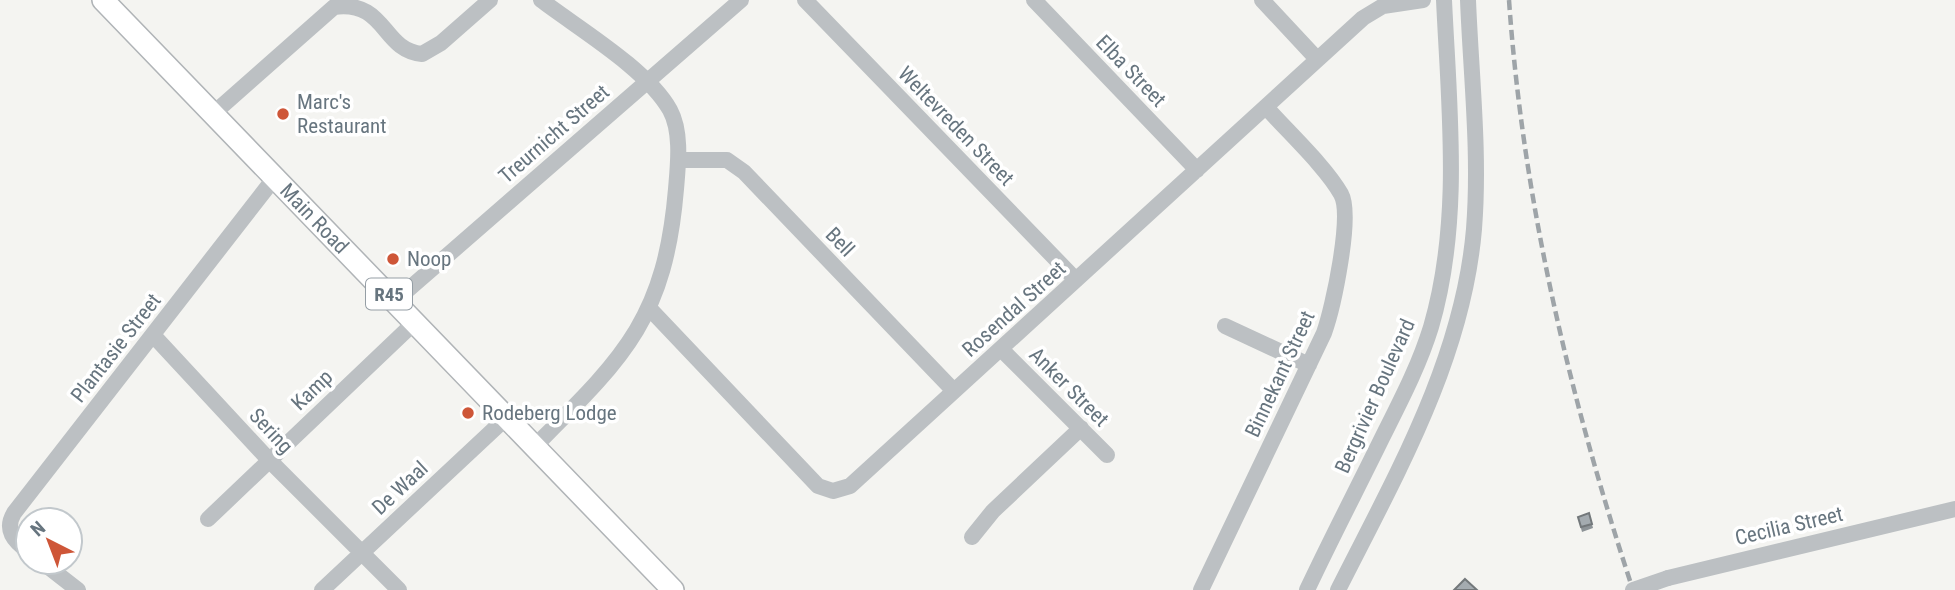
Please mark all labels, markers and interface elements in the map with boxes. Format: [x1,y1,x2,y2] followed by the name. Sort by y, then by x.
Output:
[1091,30,1171,112] street label: Elba Street
[893,62,1019,190] street label: Weltevreden Street
[494,80,614,188] street label: Treurnicht Street
[297,90,386,138] place label: Marc's Restaurant
[275,106,291,122] marker: Marc's Restaurant
[275,179,353,259] street label: Main Road
[821,223,859,261] street label: Bell
[407,247,451,271] place label: Noop
[385,251,401,267] marker: Noop
[957,256,1071,362] street label: Rosendal Street
[366,278,412,310] road number: R45
[66,289,166,407] street label: Plantasie Street
[1240,307,1320,441] street label: Binnekant Street
[1330,315,1420,477] street label: Bergrivier Boulevard
[1025,343,1113,431] street label: Anker Street
[287,365,337,415] street label: Kamp
[482,401,617,425] place label: Rodeberg Lodge
[244,404,298,458] street label: Sering
[460,405,476,421] marker: Rodeberg Lodge
[367,456,433,520] street label: De Waal
[1733,502,1845,550] street label: Cecilia Street
[14,506,84,576] north arrow
[26,516,50,541] text: N

